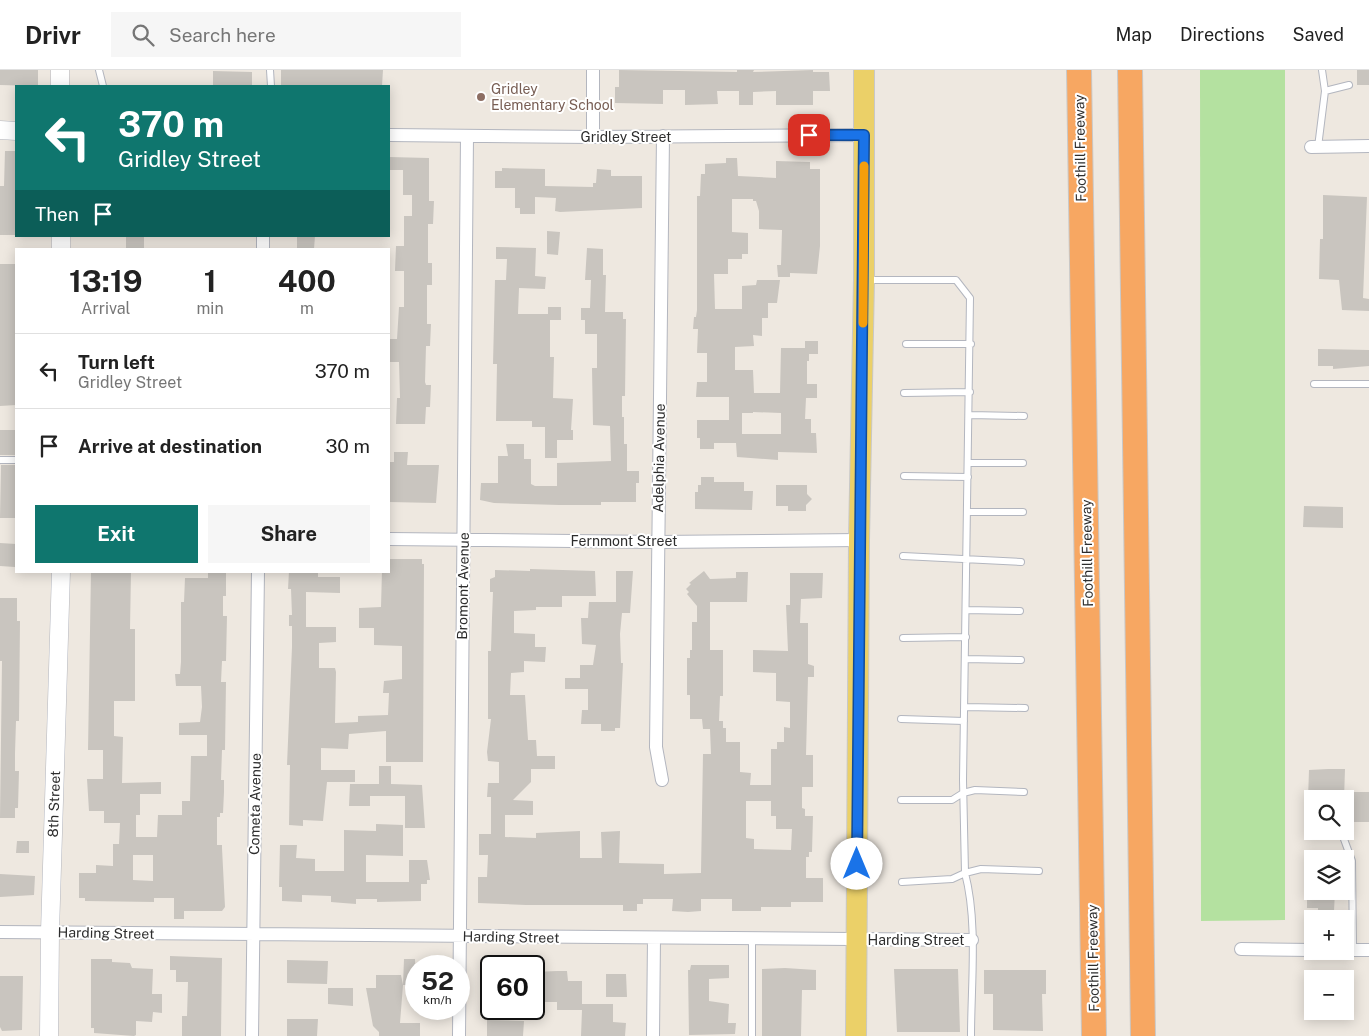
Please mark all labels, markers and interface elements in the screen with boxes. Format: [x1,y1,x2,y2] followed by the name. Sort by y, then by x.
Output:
[111,12,461,57] search box
[25,21,81,49] text: Drivr
[129,21,157,49] icon: search
[169,24,276,46] text: Search here
[1115,24,1152,45] text: Map
[1180,24,1265,45] text: Directions
[1293,24,1344,45] text: Saved
[491,81,614,113] place label: Gridley Elementary School
[475,91,487,103] marker: Gridley Elementary School
[1071,94,1089,202] street label: Foothill Freeway
[118,104,224,145] text: 370 m
[35,105,100,170] icon: left
[788,114,830,156] pin
[795,121,823,149] icon: arrive
[580,129,672,145] street label: Gridley Street
[118,146,261,172] text: Gridley Street
[89,200,117,228] icon: arrive
[35,203,79,225] text: Then
[69,263,143,299] text: 13:19
[204,263,217,299] text: 1
[278,263,336,299] text: 400
[81,299,130,318] text: Arrival
[197,299,224,318] text: min
[300,299,314,318] text: m
[78,351,155,373] text: Turn left
[35,357,63,385] icon: left
[315,360,370,382] text: 370 m
[78,373,182,392] text: Gridley Street
[650,403,668,513] street label: Adelphia Avenue
[35,432,63,460] icon: arrive
[78,435,262,457] text: Arrive at destination
[325,435,370,457] text: 30 m
[1078,499,1096,607] street label: Foothill Freeway
[35,505,198,563] button: Exit
[208,505,370,563] button: Share
[454,532,472,640] street label: Bromont Avenue
[570,533,678,549] street label: Fernmont Street
[246,753,264,855] street label: Cometa Avenue
[45,770,63,838] street label: 8th Street
[1304,790,1354,1020] map controls
[1304,790,1354,840] button: search
[830,837,882,889] position arrow
[1304,850,1354,900] button: layers
[1084,904,1102,1012] street label: Foothill Freeway
[1304,910,1354,960] button: +
[57,924,155,942] street label: Harding Street
[462,928,560,946] street label: Harding Street
[868,932,964,948] street label: Harding Street
[480,955,545,1020] speed limit sign: 60
[421,966,454,996] text: 52
[1304,970,1354,1020] button: −
[423,993,452,1007] text: km/h

